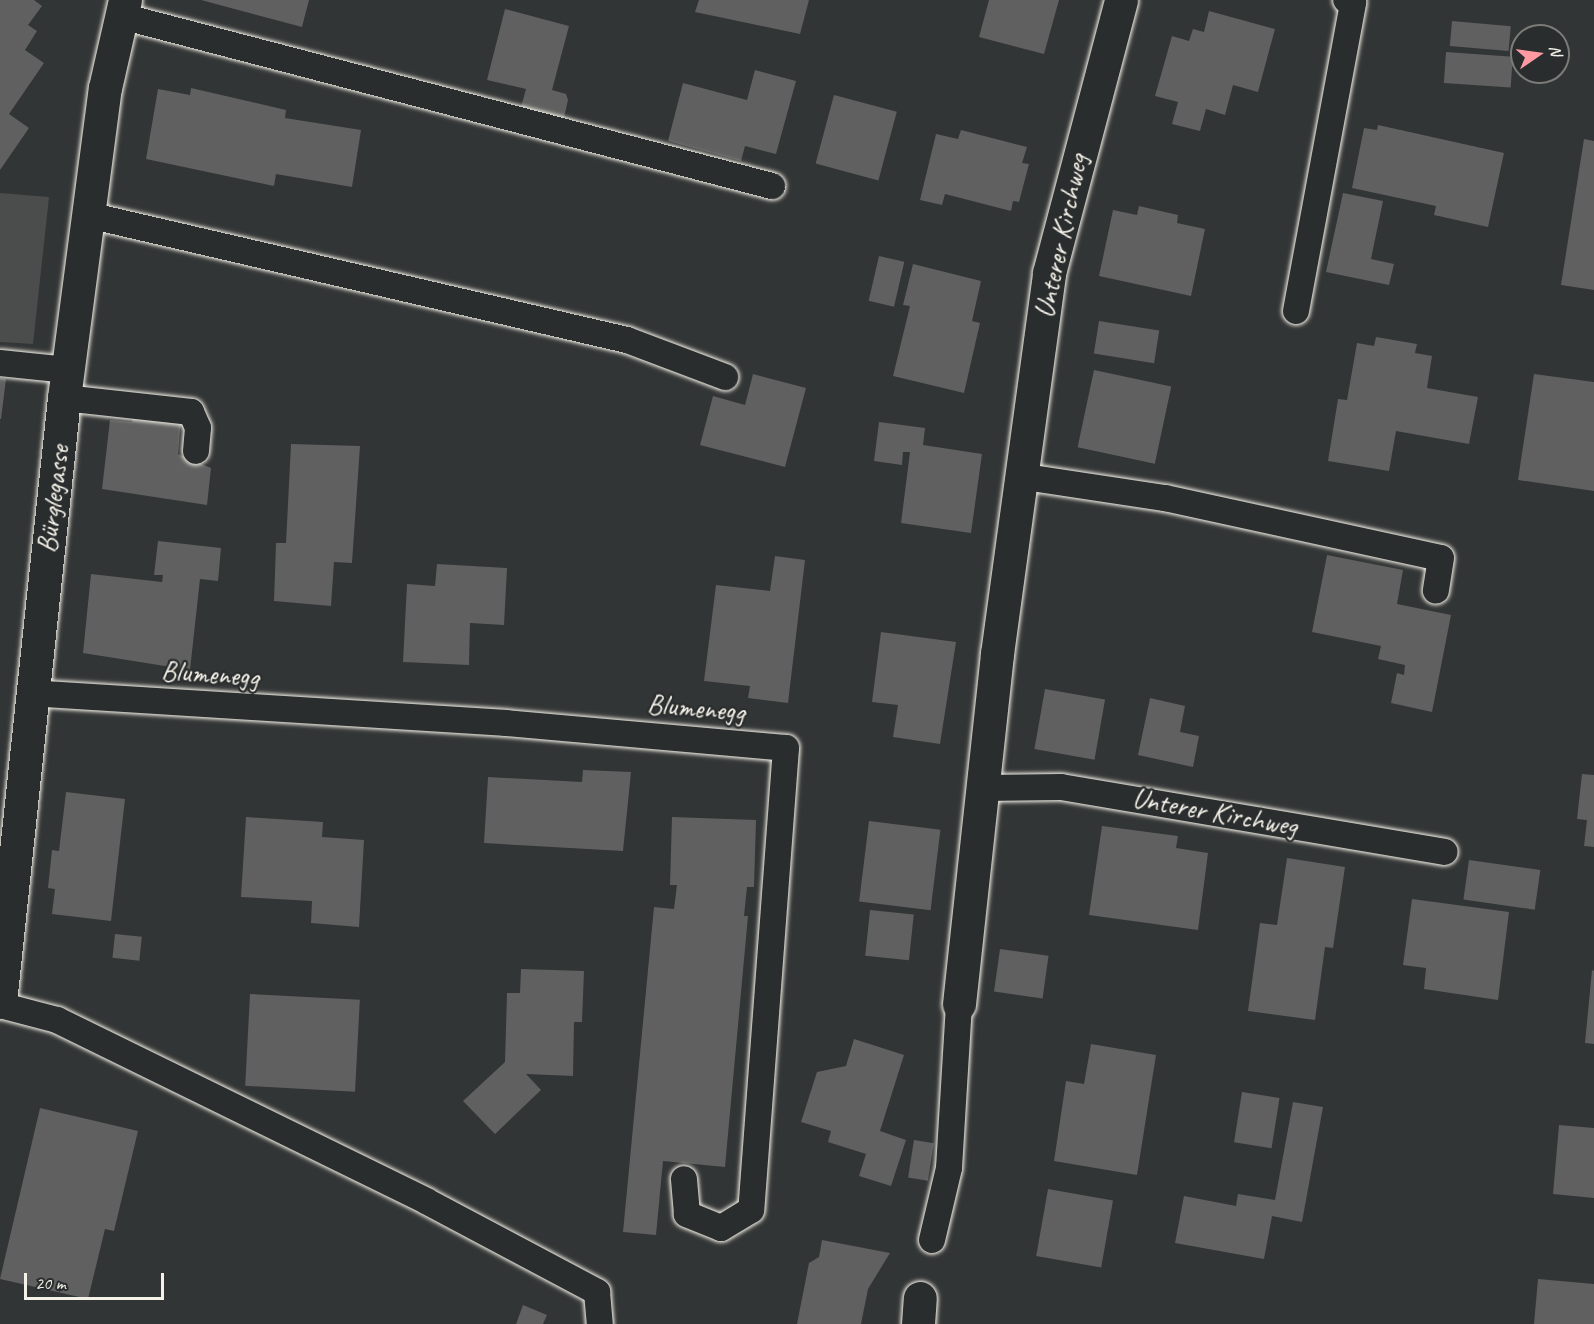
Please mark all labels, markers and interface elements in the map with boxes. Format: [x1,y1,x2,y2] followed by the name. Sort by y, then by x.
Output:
[1510,24,1570,84] north arrow
[1545,43,1566,57] text: N
[1027,151,1095,321] street label: Unterer Kirchweg
[30,443,76,555] street label: Bürglegasse
[160,654,260,694] street label: Blumenegg
[646,687,746,729] street label: Blumenegg
[1130,781,1300,843] street label: Unterer Kirchweg
[27,1261,166,1299] scale bar
[35,1272,66,1294] text: 20 m

